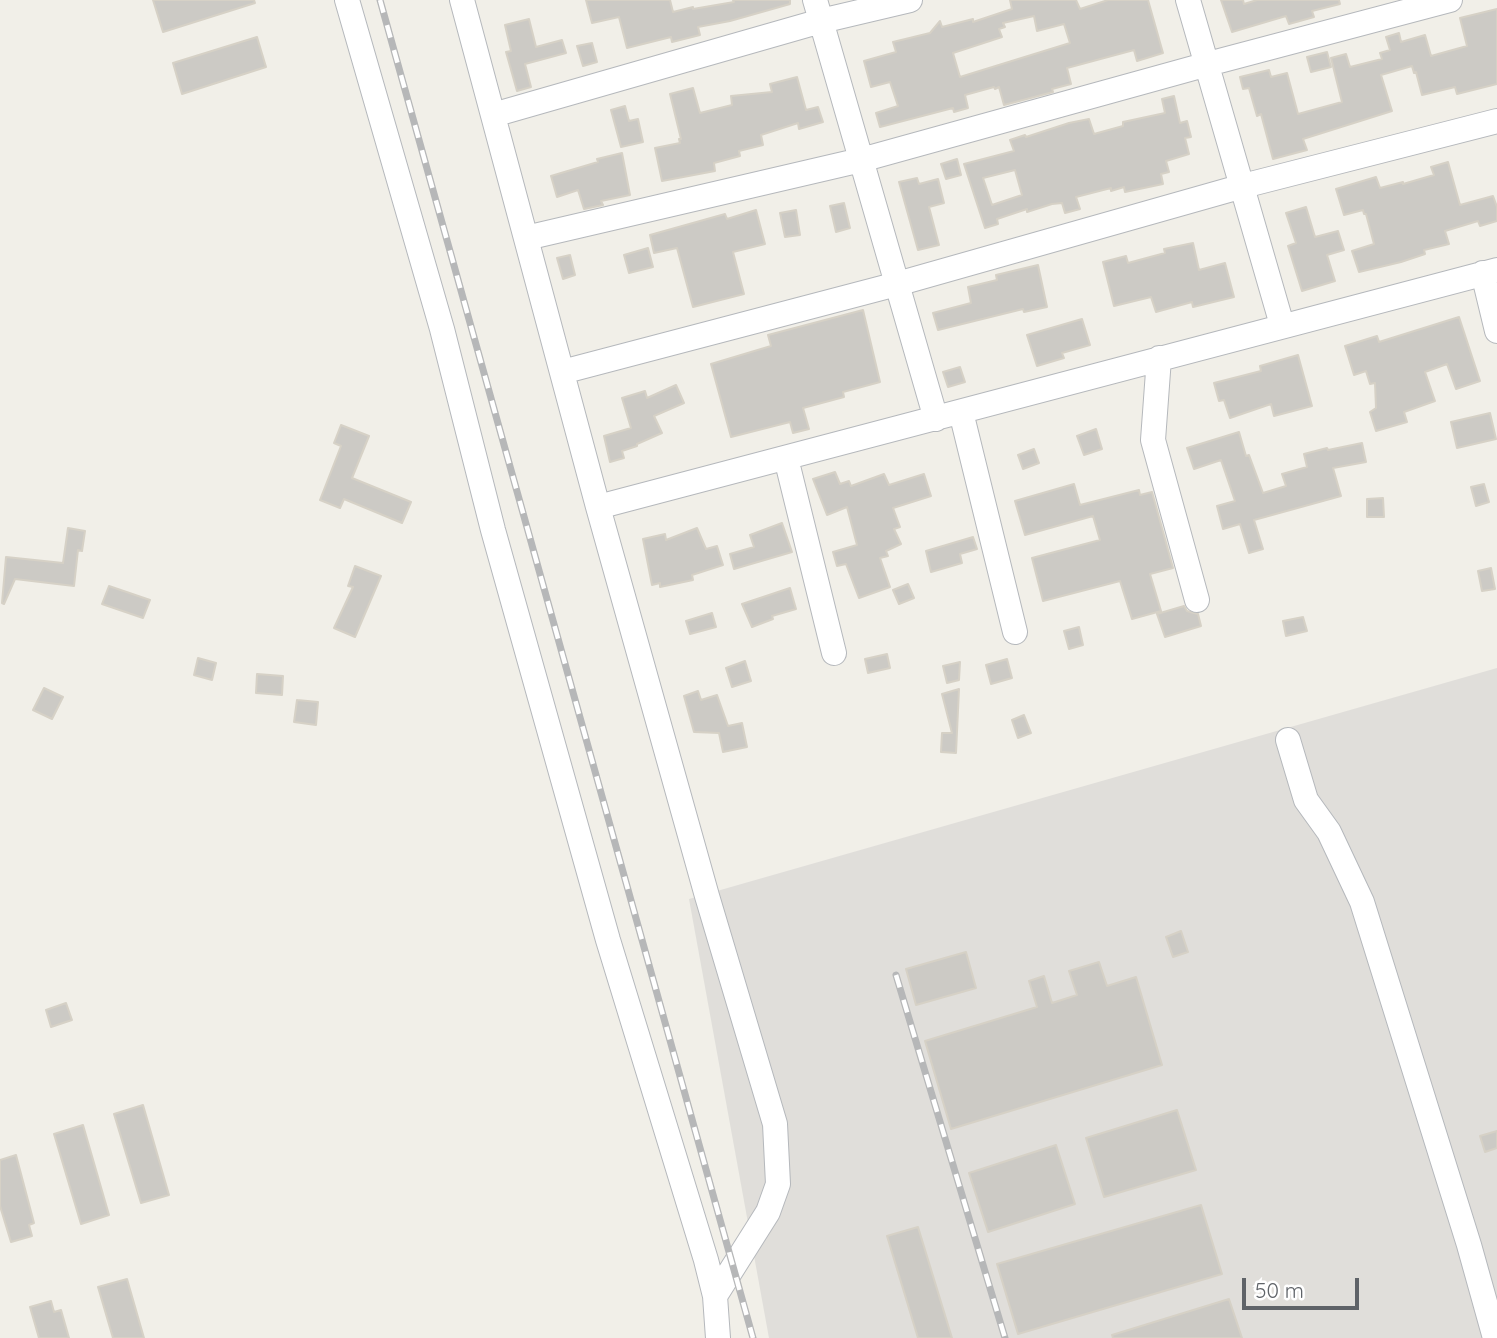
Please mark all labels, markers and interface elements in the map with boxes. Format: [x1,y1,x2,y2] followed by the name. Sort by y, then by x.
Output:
[1245,1264,1362,1308] scale bar
[1255,1277,1304,1303] text: 50 m

